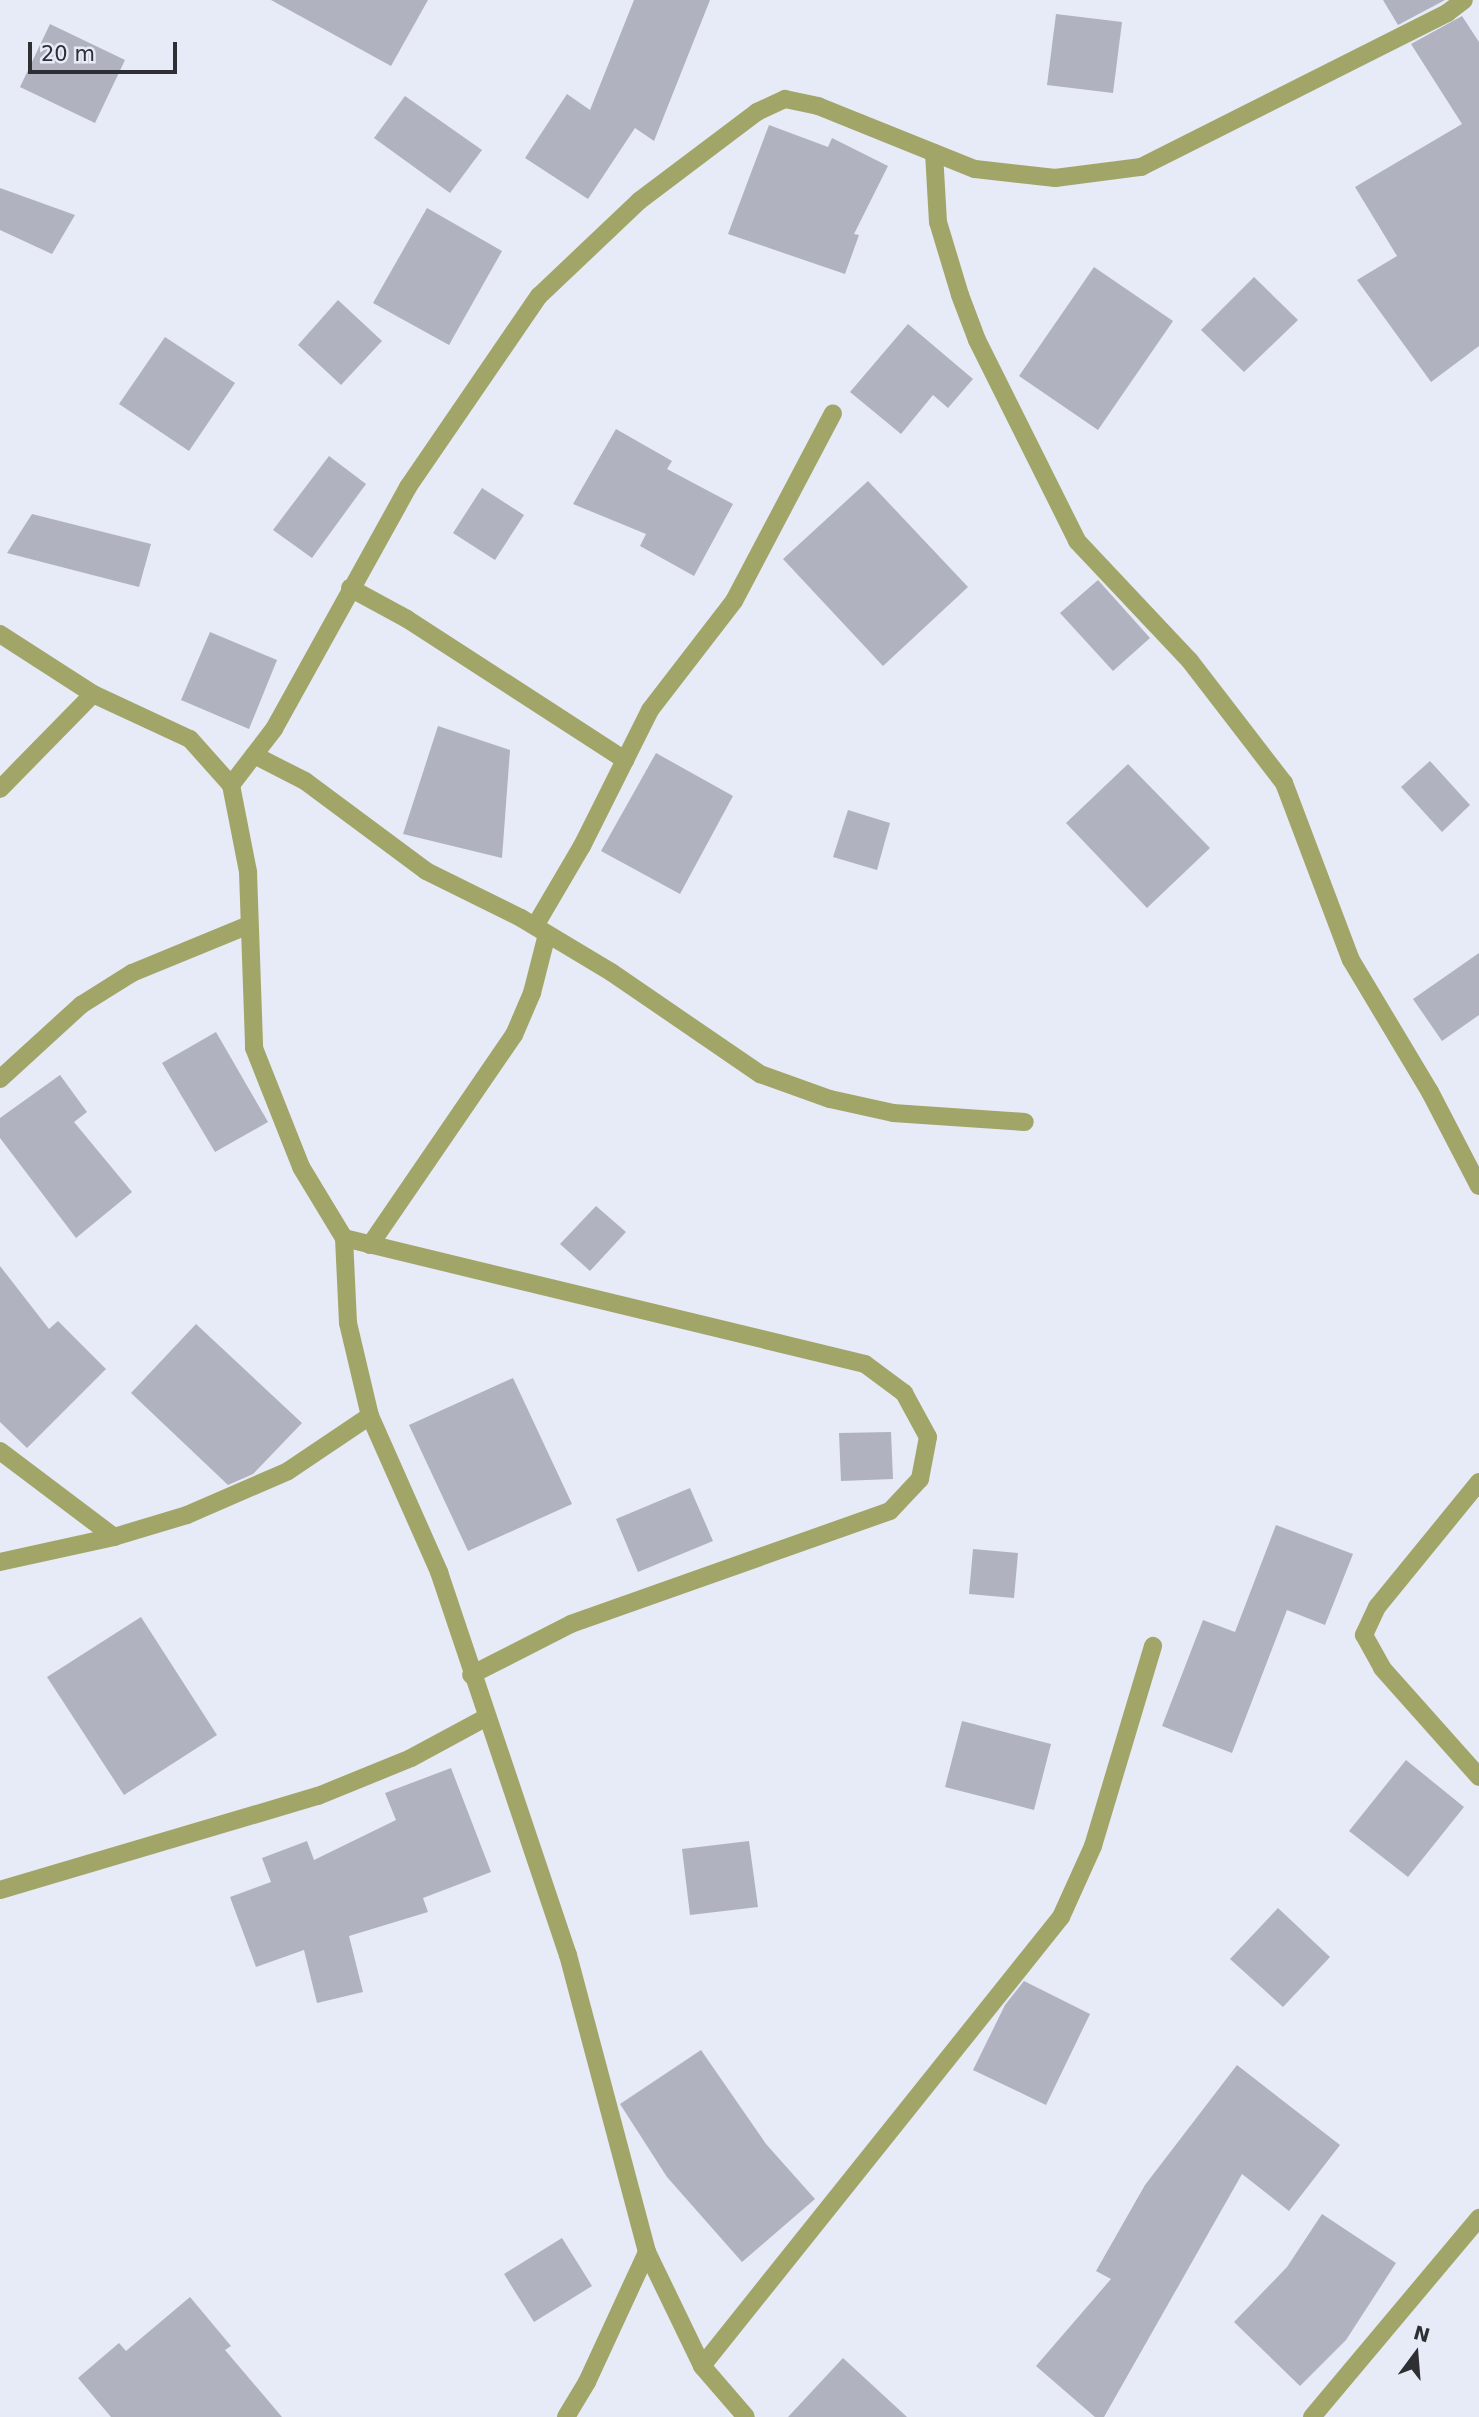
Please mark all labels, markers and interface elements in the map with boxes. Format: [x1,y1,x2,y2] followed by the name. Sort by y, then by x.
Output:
[32,28,180,72] scale bar
[41,42,95,66] text: 20 m
[1381,2319,1451,2389] north arrow
[1411,2321,1432,2347] text: N

